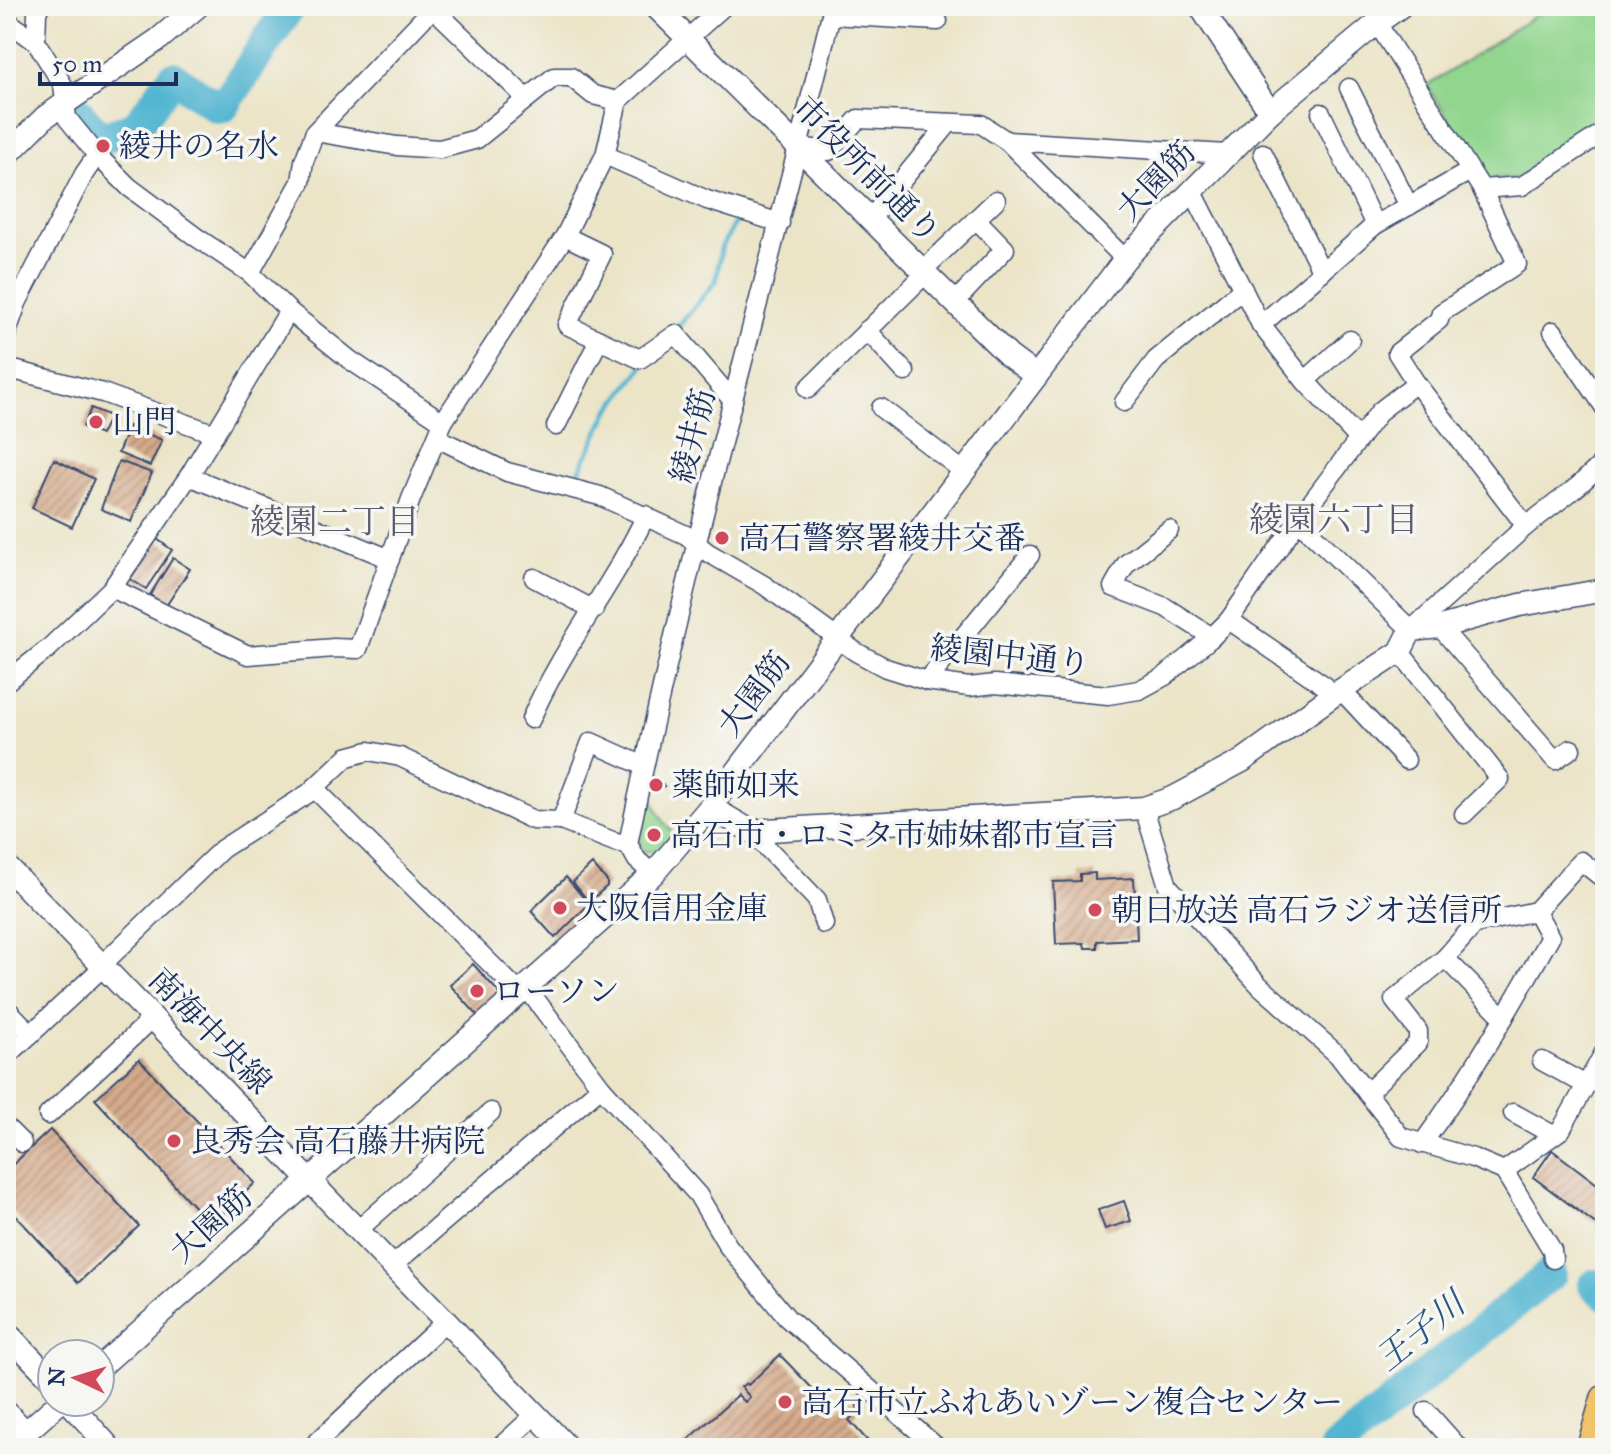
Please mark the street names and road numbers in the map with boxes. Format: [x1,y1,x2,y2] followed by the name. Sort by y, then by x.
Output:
[785,88,949,252] street label: 市役所前通り
[1109,133,1203,229] street label: 大園筋
[662,385,724,487] street label: 綾井筋
[928,628,1092,684] street label: 綾園中通り
[710,644,798,744] street label: 大園筋
[140,960,280,1102] street label: 南海中央線
[162,1177,260,1271] street label: 大園筋

